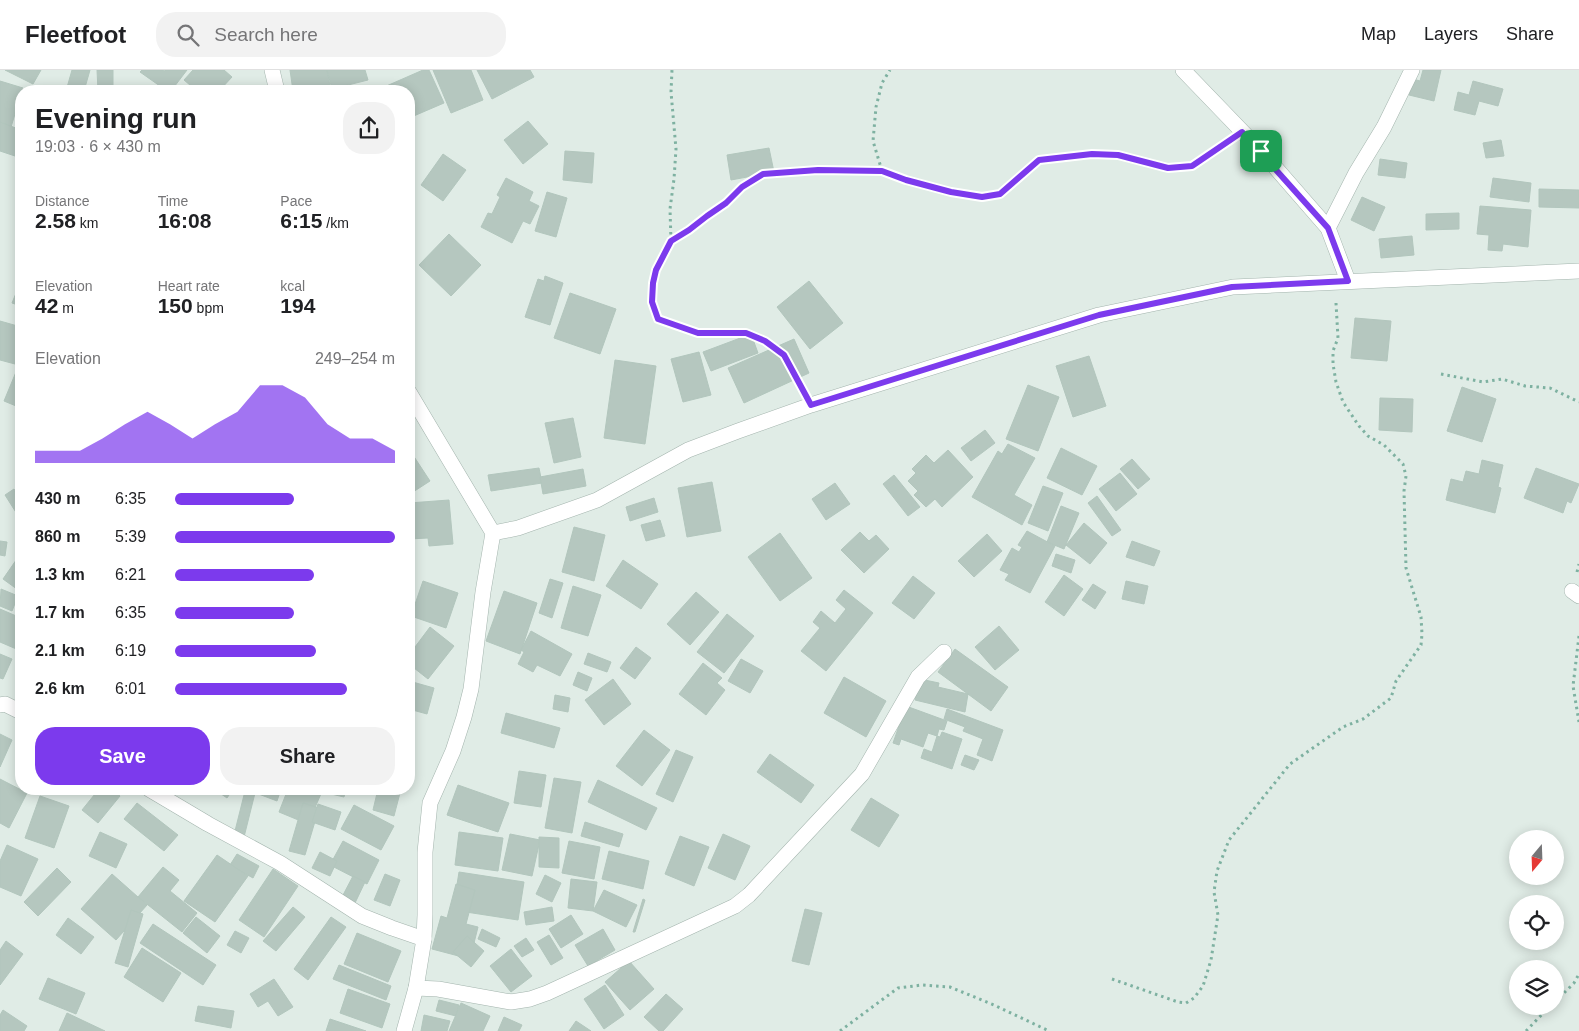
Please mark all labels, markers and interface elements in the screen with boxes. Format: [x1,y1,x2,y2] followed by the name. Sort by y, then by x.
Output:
[156,12,506,57] search box
[25,21,126,48] text: Fleetfoot
[174,21,202,49] icon: search
[214,24,318,45] text: Search here
[1361,24,1396,44] text: Map
[1424,24,1478,44] text: Layers
[1506,24,1554,44] text: Share
[343,102,395,154] button: share
[35,103,197,134] text: Evening run
[1240,130,1282,172] pin
[1247,137,1275,165] icon: arrive
[35,138,161,155] text: 19:03 · 6 × 430 m
[35,193,89,209] text: Distance
[158,193,188,209] text: Time
[280,193,312,209] text: Pace
[35,209,76,232] text: 2.58
[158,209,211,232] text: 16:08
[280,209,322,232] text: 6:15
[76,215,98,231] text: km
[322,215,349,231] text: /km
[35,278,93,294] text: Elevation
[158,278,220,294] text: Heart rate
[280,278,305,294] text: kcal
[35,294,58,317] text: 42
[158,294,193,317] text: 150
[280,294,315,317] text: 194
[58,300,74,316] text: m
[193,300,224,316] text: bpm
[35,350,101,367] text: Elevation
[315,350,395,367] text: 249–254 m
[35,490,80,507] text: 430 m
[115,490,146,507] text: 6:35
[35,528,80,545] text: 860 m
[115,528,146,545] text: 5:39
[35,566,85,583] text: 1.3 km
[115,566,146,583] text: 6:21
[35,604,85,621] text: 1.7 km
[115,604,146,621] text: 6:35
[35,642,85,659] text: 2.1 km
[115,642,146,659] text: 6:19
[35,680,85,697] text: 2.6 km
[115,680,146,697] text: 6:01
[35,727,210,785] button: Save
[220,727,395,785] button: Share
[1509,830,1564,885] north arrow
[1509,830,1564,1015] map controls
[1509,895,1564,950] button: locate
[1509,960,1564,1015] button: layers

